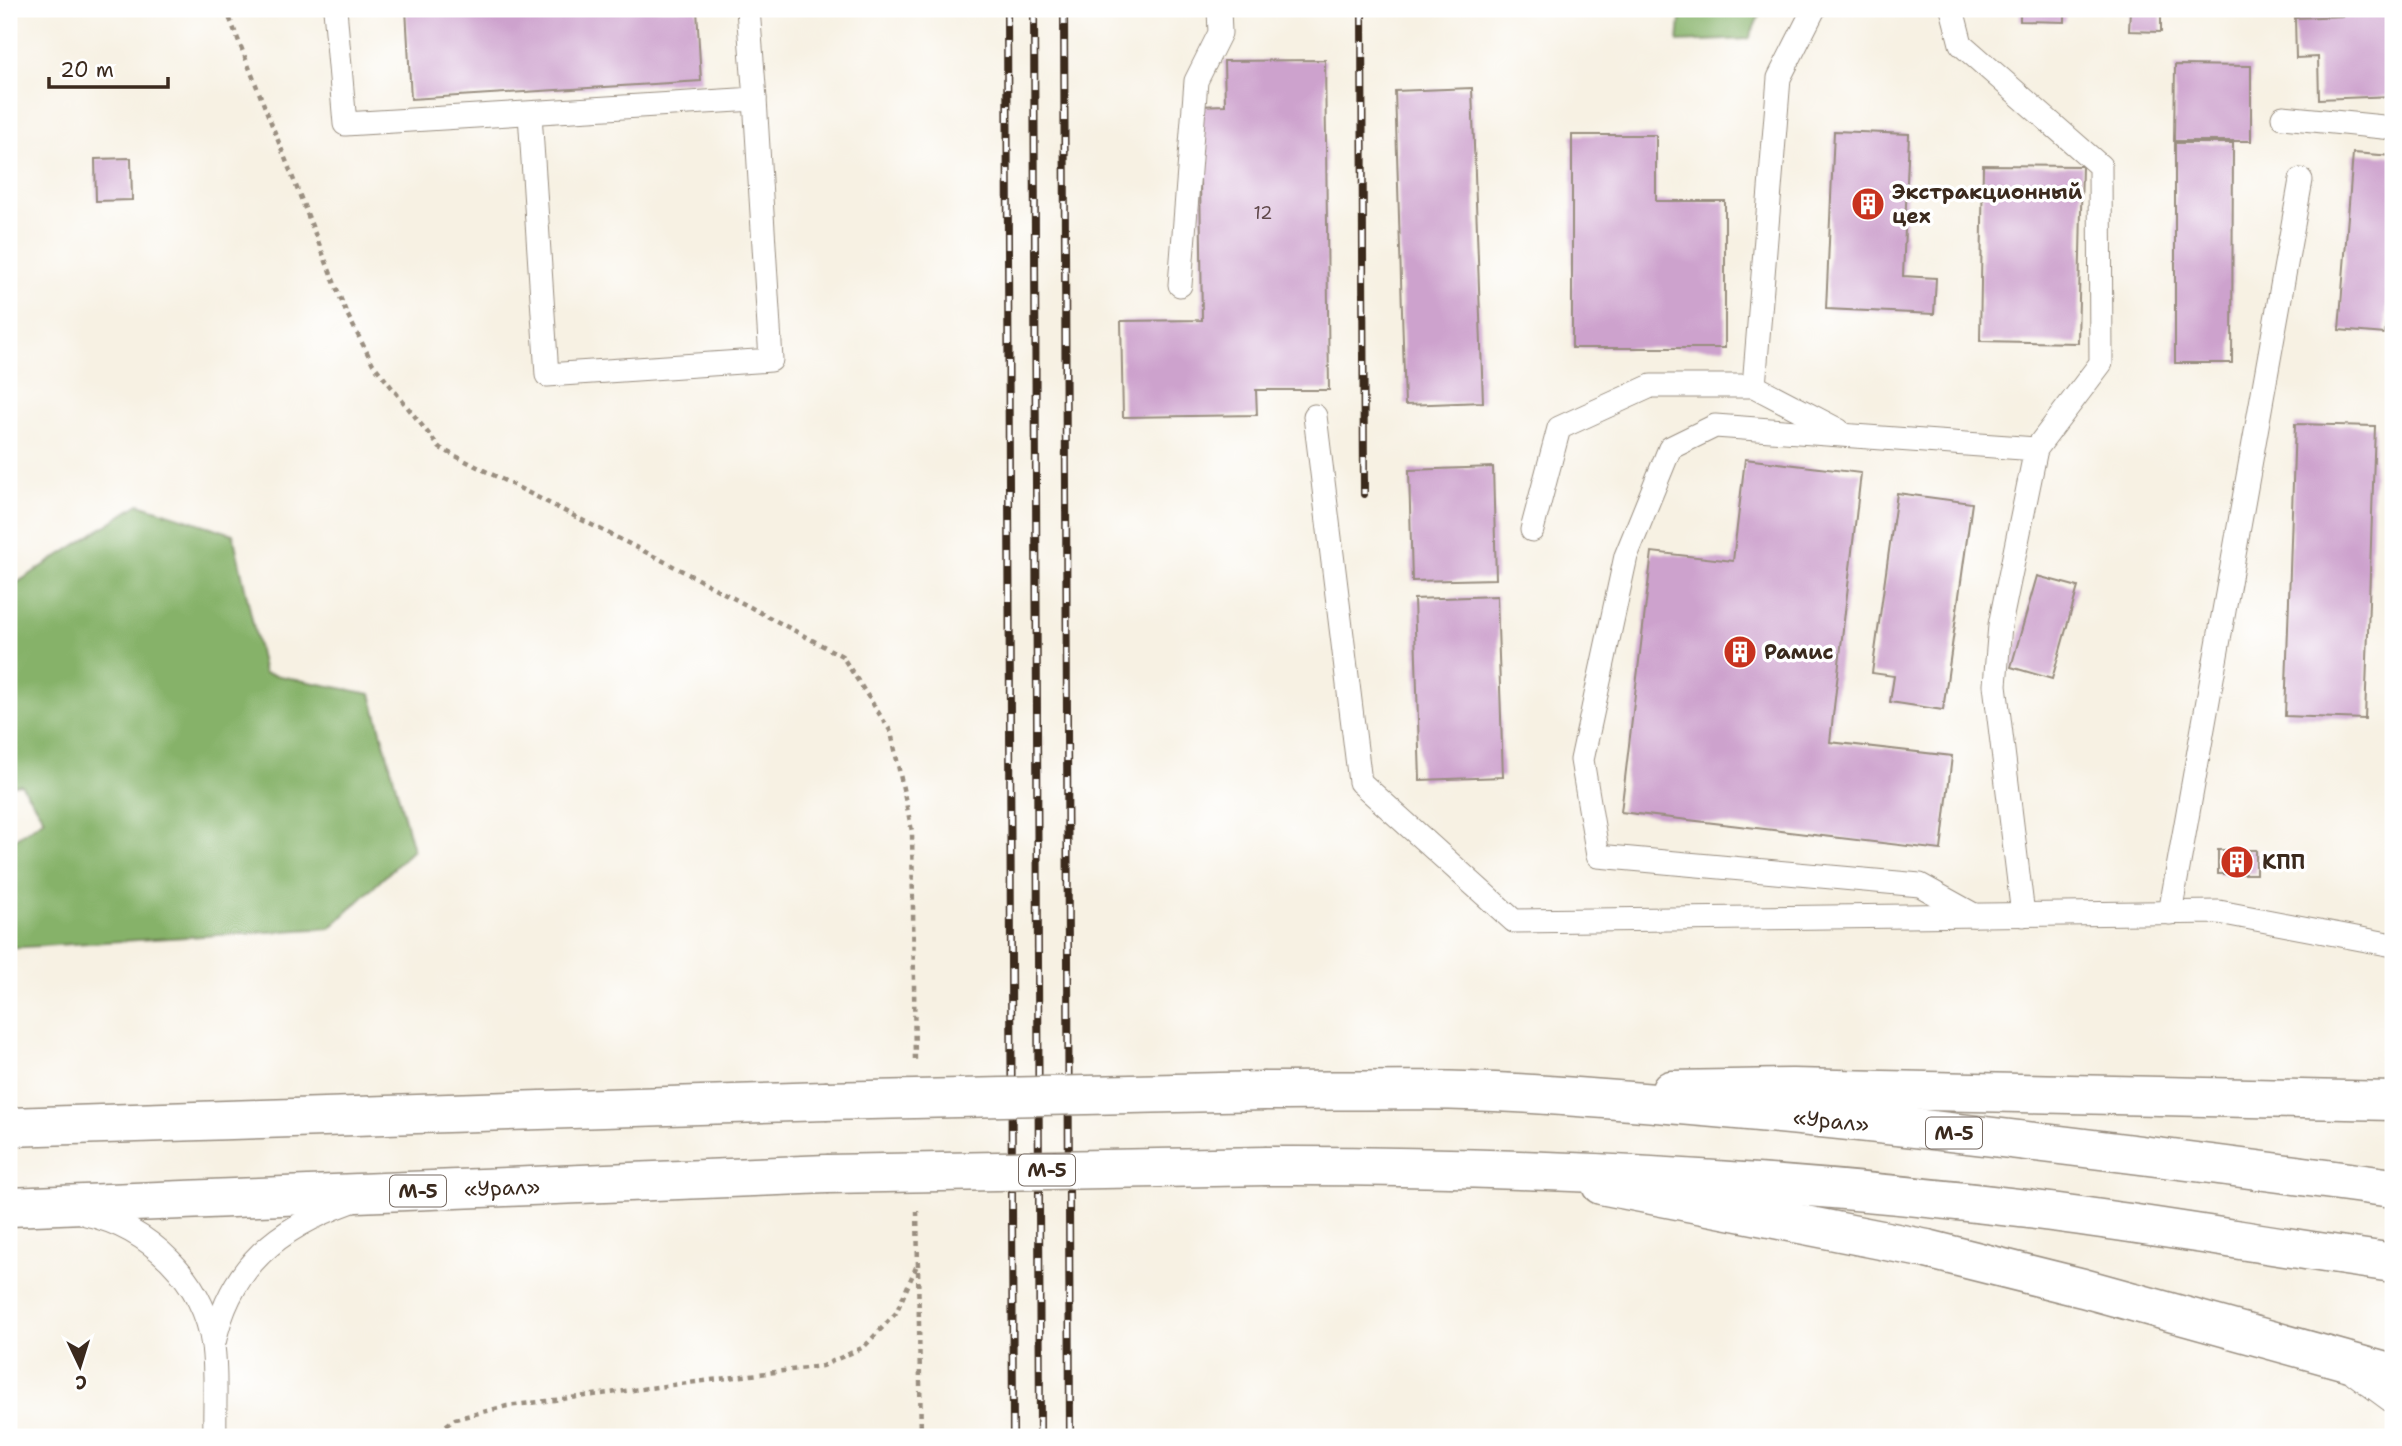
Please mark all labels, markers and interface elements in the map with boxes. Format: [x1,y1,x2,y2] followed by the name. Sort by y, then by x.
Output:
[49,46,168,90] scale bar
[60,56,114,84] text: 20 m
[1892,178,2083,230] place label: Экстракционный цех
[1849,185,1887,223] building icon: Экстракционный цех
[1253,201,1273,225] house number: 12
[1721,633,1759,671] building icon: Рамис
[1764,638,1834,666] place label: Рамис
[2218,843,2256,881] building icon: КПП
[2262,848,2305,876] place label: КПП
[1792,1103,1870,1139] street label: «Урал»
[1926,1118,1982,1148] road number: М-5
[1019,1154,1075,1186] road number: М-5
[463,1173,541,1203] street label: «Урал»
[390,1176,446,1206] road number: М-5
[46,1330,116,1400] north arrow
[74,1370,88,1395] text: С

